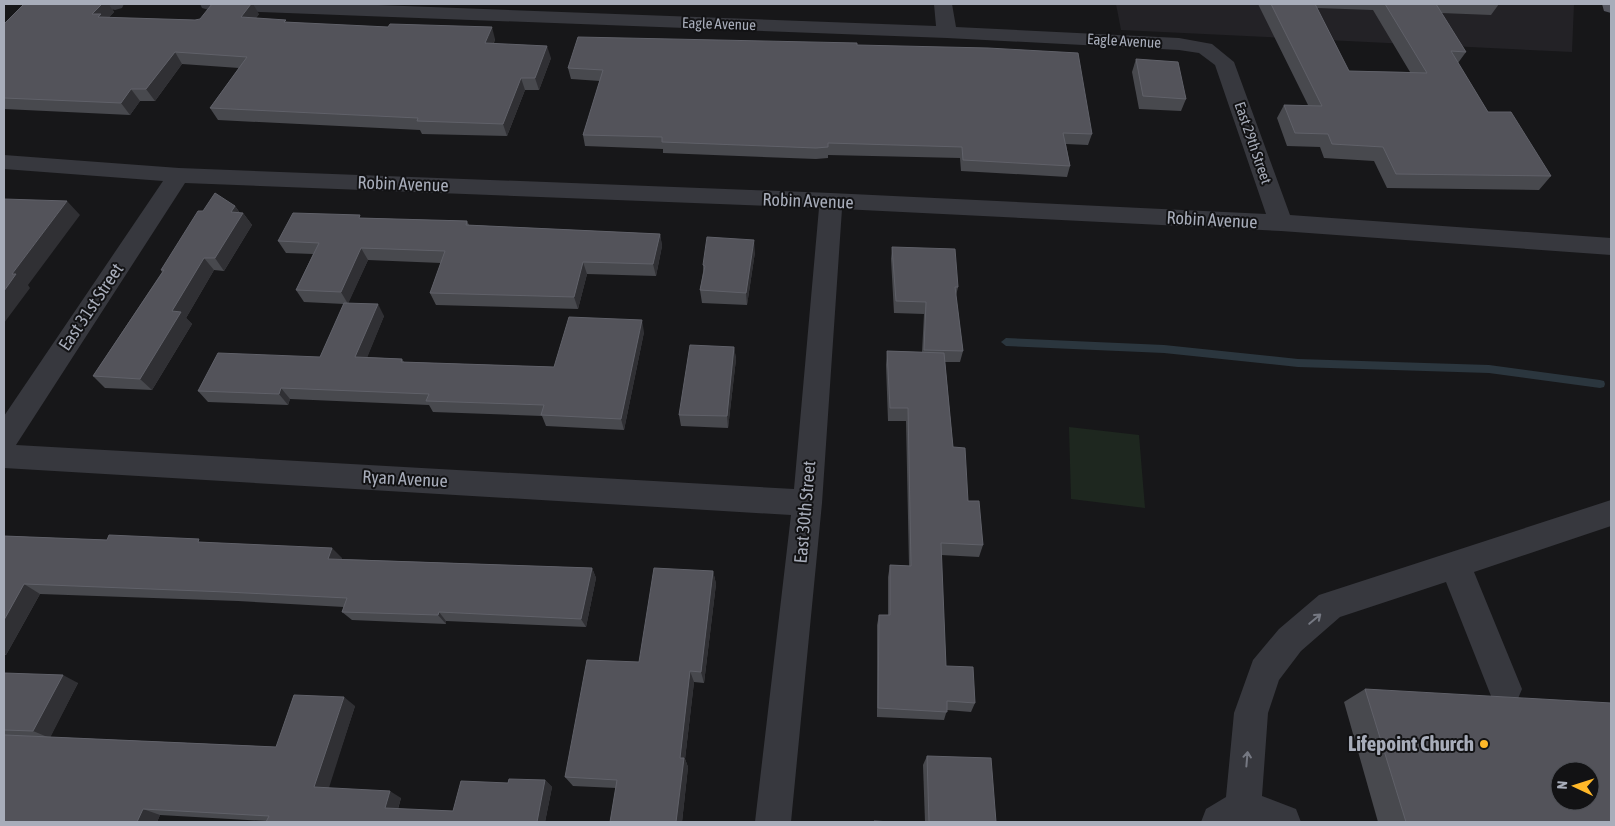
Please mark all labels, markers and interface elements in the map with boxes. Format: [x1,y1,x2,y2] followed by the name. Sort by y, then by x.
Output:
[682,14,756,33] street label: Eagle Avenue
[1087,30,1162,51] street label: Eagle Avenue
[1231,100,1275,186] street label: East 29th Street
[357,171,449,196] street label: Robin Avenue
[762,188,854,213] street label: Robin Avenue
[1166,207,1258,232] street label: Robin Avenue
[54,259,127,354] street label: East 31st Street
[790,460,819,564] street label: East 30th Street
[362,466,448,491] street label: Ryan Avenue
[1308,614,1321,625] one-way arrow
[1348,731,1474,755] place label: Lifepoint Church
[1478,738,1490,750] marker: Lifepoint Church
[1243,751,1252,767] one-way arrow
[1550,761,1600,811] north arrow
[1554,780,1570,790] text: N

